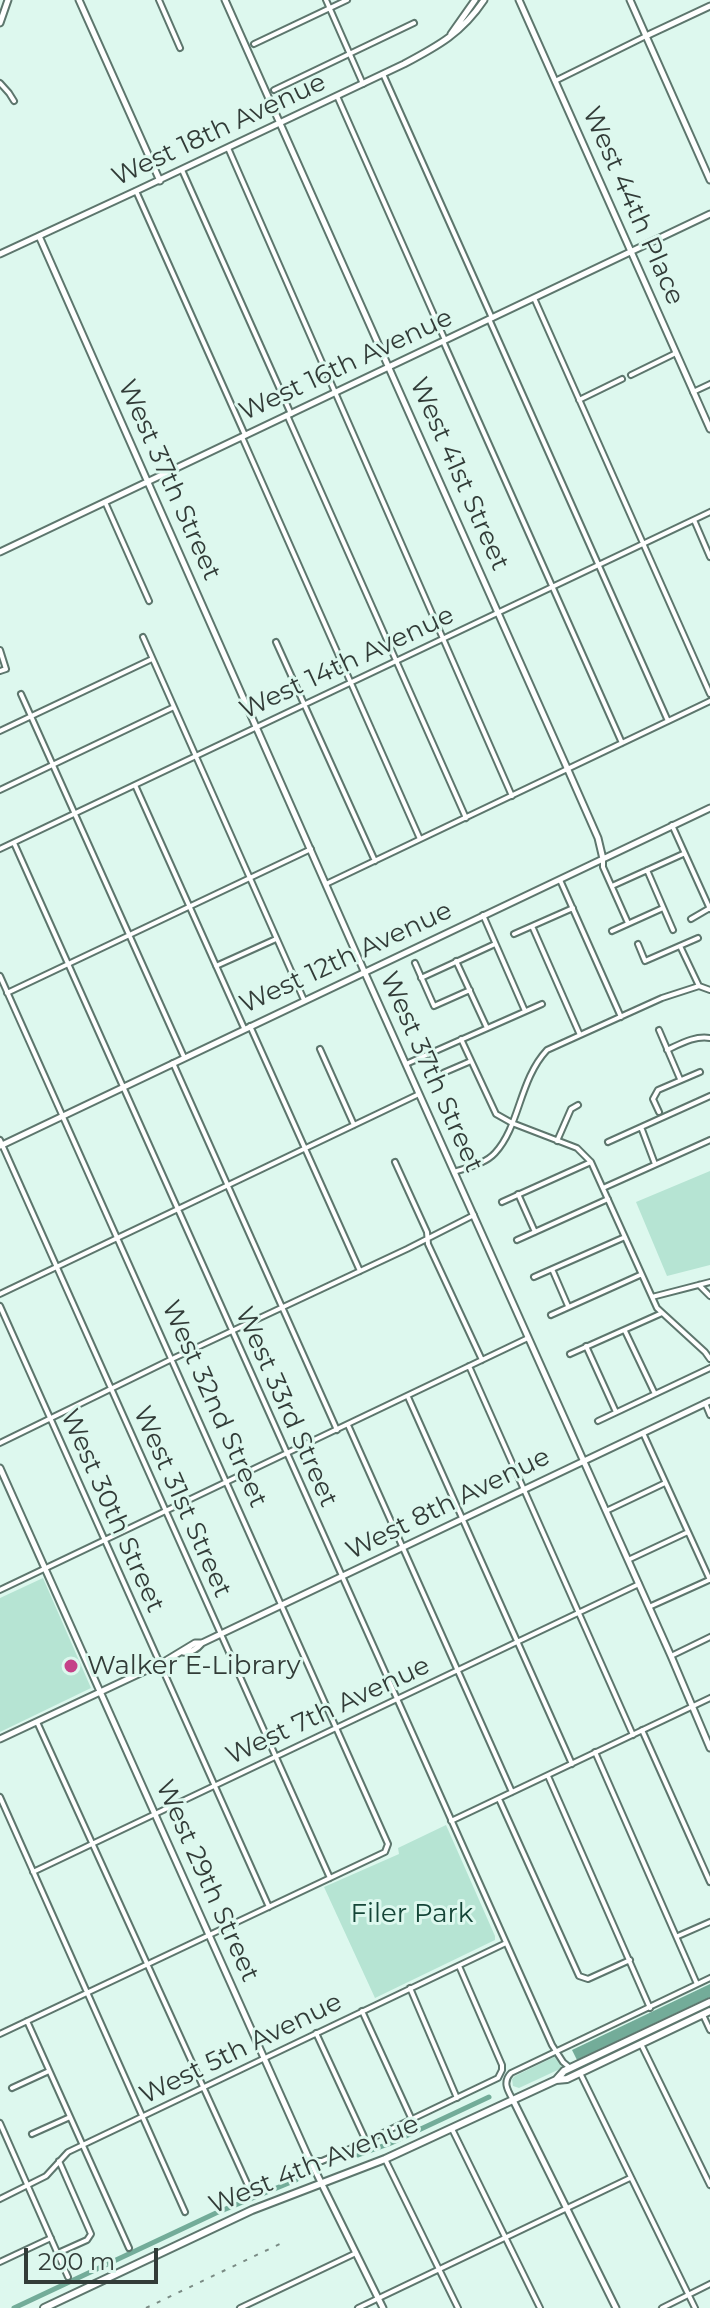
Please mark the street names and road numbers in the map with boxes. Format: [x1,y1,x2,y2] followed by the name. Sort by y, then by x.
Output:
[107,67,331,193] street label: West 18th Avenue
[575,102,691,310] street label: West 44th Place
[235,302,457,428] street label: West 16th Avenue
[402,373,516,575] street label: West 41st Street
[111,375,227,585] street label: West 37th Street
[235,600,459,726] street label: West 14th Avenue
[235,895,457,1021] street label: West 12th Avenue
[373,967,489,1177] street label: West 37th Street
[154,1296,274,1512] street label: West 32nd Street
[228,1302,344,1512] street label: West 33rd Street
[126,1402,238,1602] street label: West 31st Street
[53,1405,171,1617] street label: West 30th Street
[341,1441,555,1567] street label: West 8th Avenue
[221,1650,435,1772] street label: West 7th Avenue
[148,1775,266,1987] street label: West 29th Street
[135,1987,347,2111] street label: West 5th Avenue
[205,2109,423,2221] street label: West 4th Avenue

